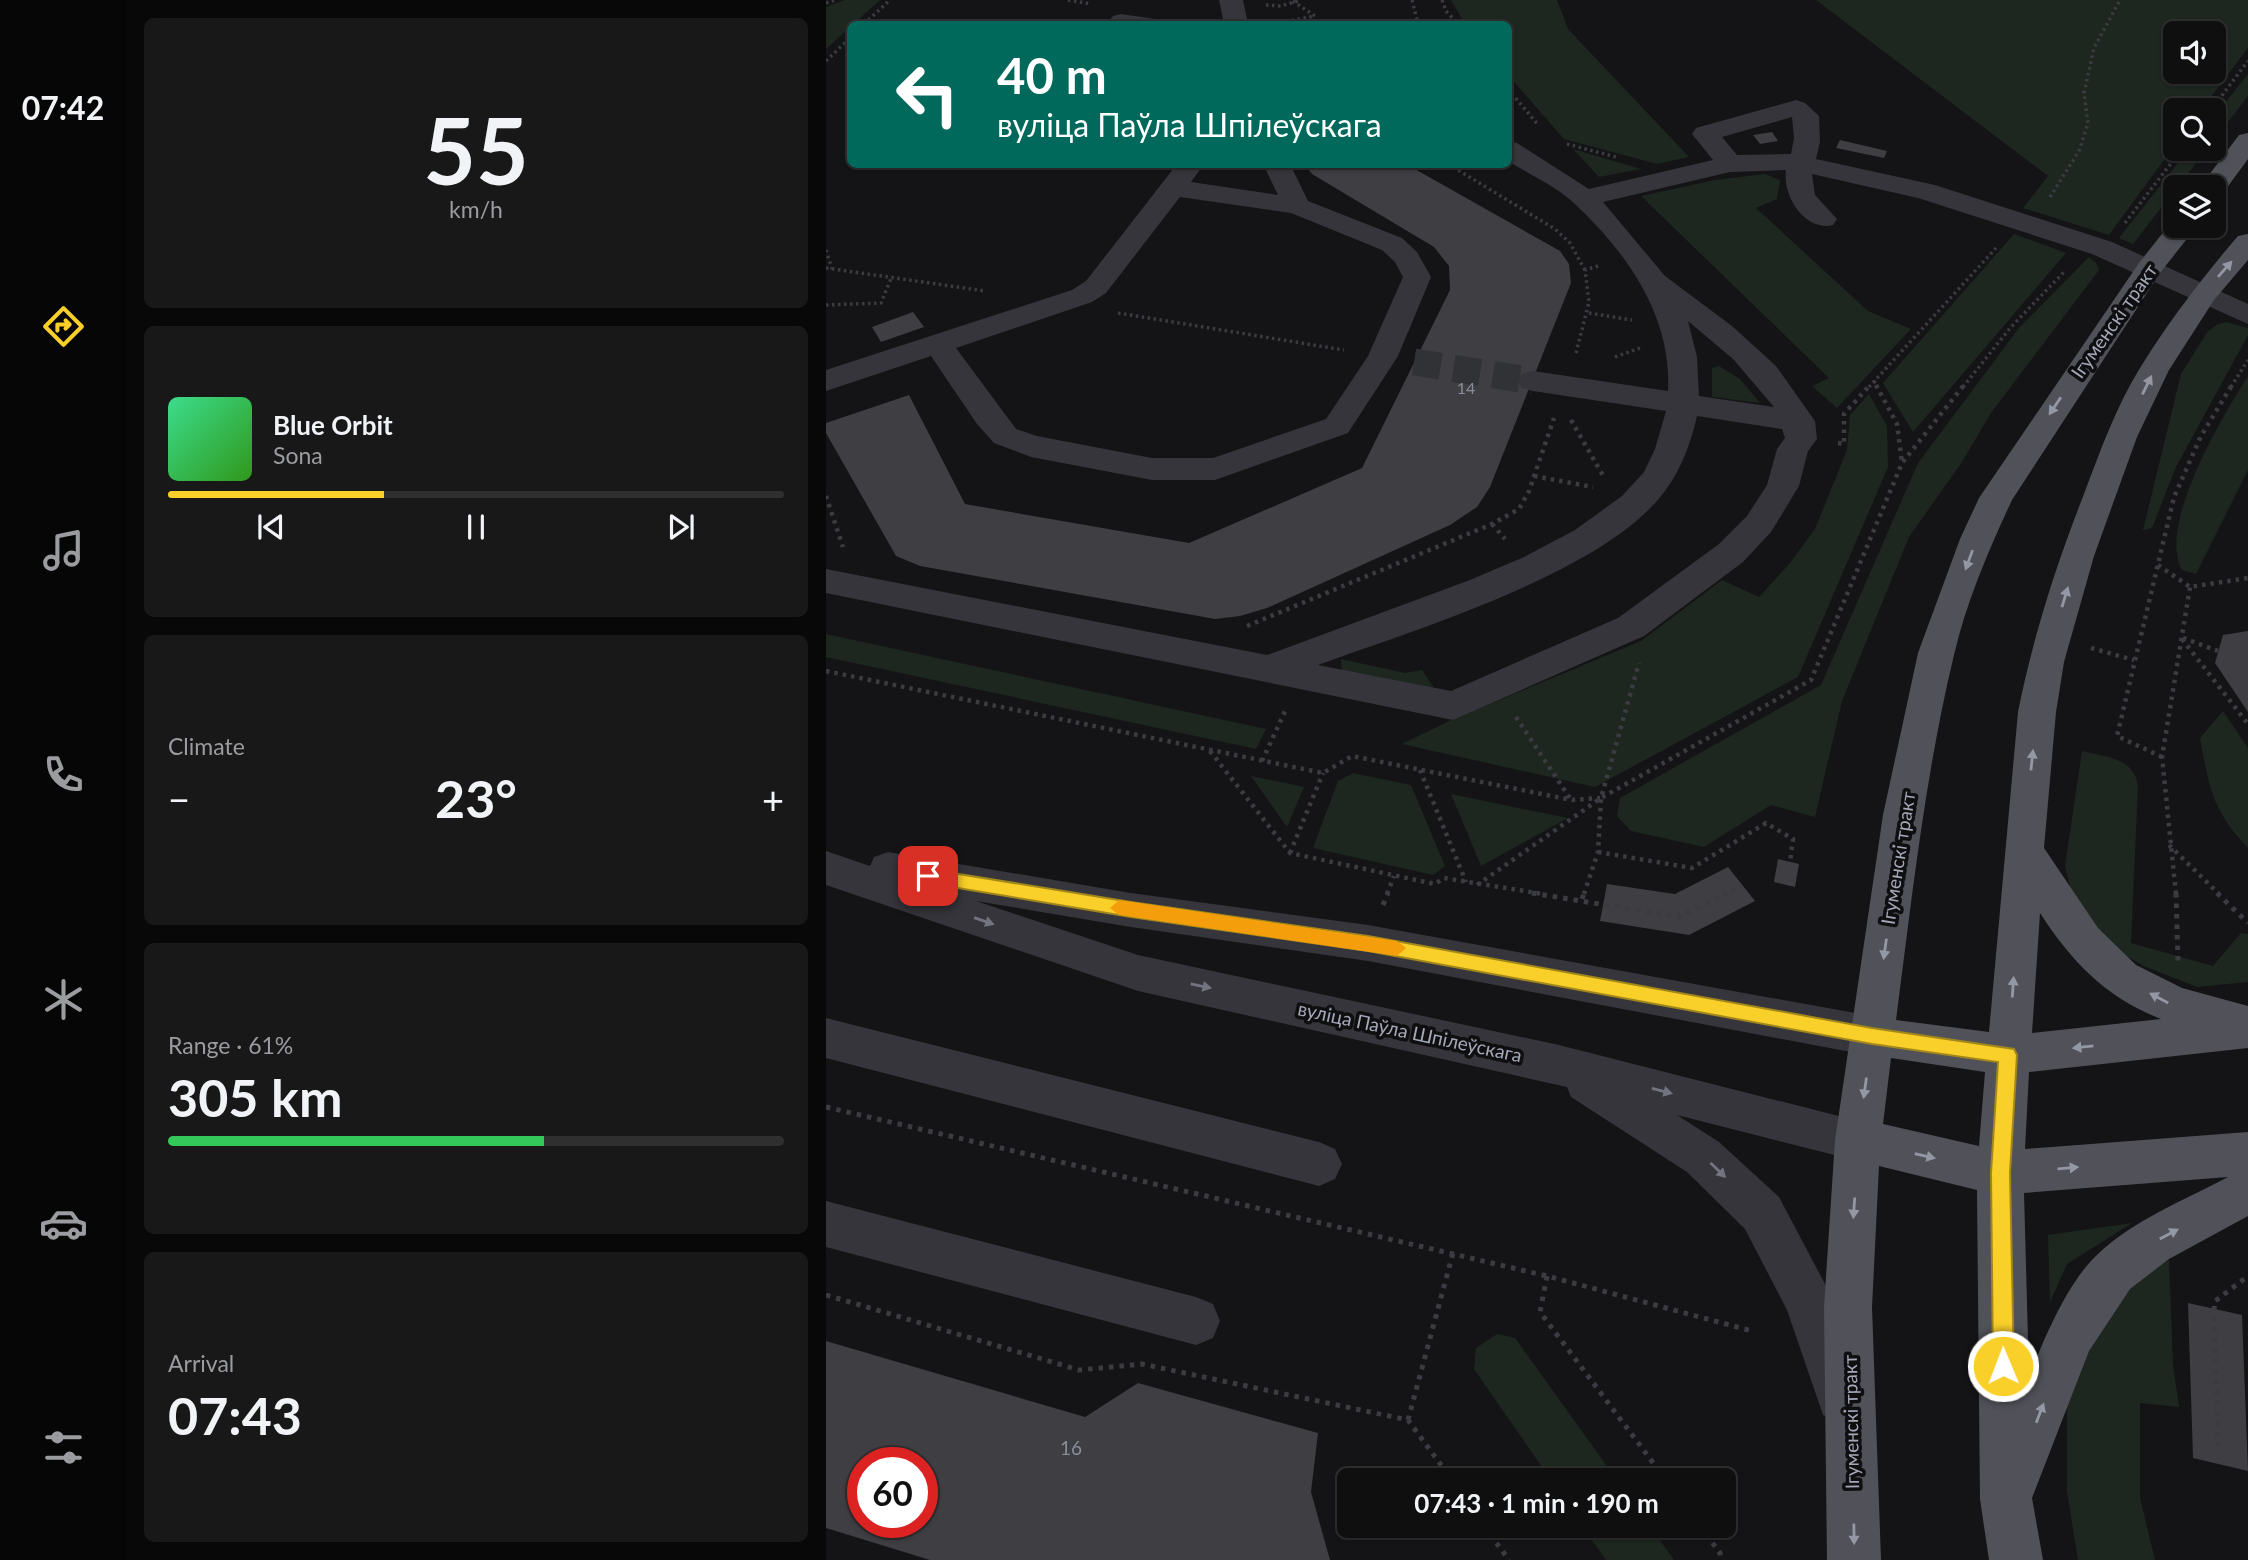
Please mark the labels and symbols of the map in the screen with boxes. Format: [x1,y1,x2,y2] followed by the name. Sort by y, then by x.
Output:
[2066,259,2162,382] street label: Ігуменскі тракт
[2217,260,2232,277] one-way arrow
[2141,375,2152,395] one-way arrow
[1457,378,1475,397] house number: 14
[2048,397,2062,415] one-way arrow
[1963,550,1974,571] one-way arrow
[2060,586,2070,607] one-way arrow
[2027,749,2038,771] one-way arrow
[1876,789,1919,926] street label: Ігуменскі тракт
[898,846,958,906] pin
[973,916,994,927] one-way arrow
[1879,938,1890,960] one-way arrow
[2008,976,2019,998] one-way arrow
[1190,981,1212,992] one-way arrow
[2150,992,2169,1004] one-way arrow
[1296,997,1524,1066] street label: вуліца Паўла Шпілеўскага
[2072,1041,2094,1052] one-way arrow
[1860,1077,1871,1099] one-way arrow
[1651,1086,1673,1097] one-way arrow
[1914,1150,1936,1161] one-way arrow
[1709,1162,1726,1178] one-way arrow
[2058,1162,2080,1173] one-way arrow
[1848,1198,1859,1220] one-way arrow
[2159,1228,2179,1240] one-way arrow
[1966,1329,2040,1403] position arrow
[1838,1354,1863,1489] street label: Ігуменскі тракт
[2034,1402,2045,1423] one-way arrow
[1060,1436,1082,1459] house number: 16
[847,1447,938,1538] speed limit sign: 60
[1848,1523,1860,1545] one-way arrow

